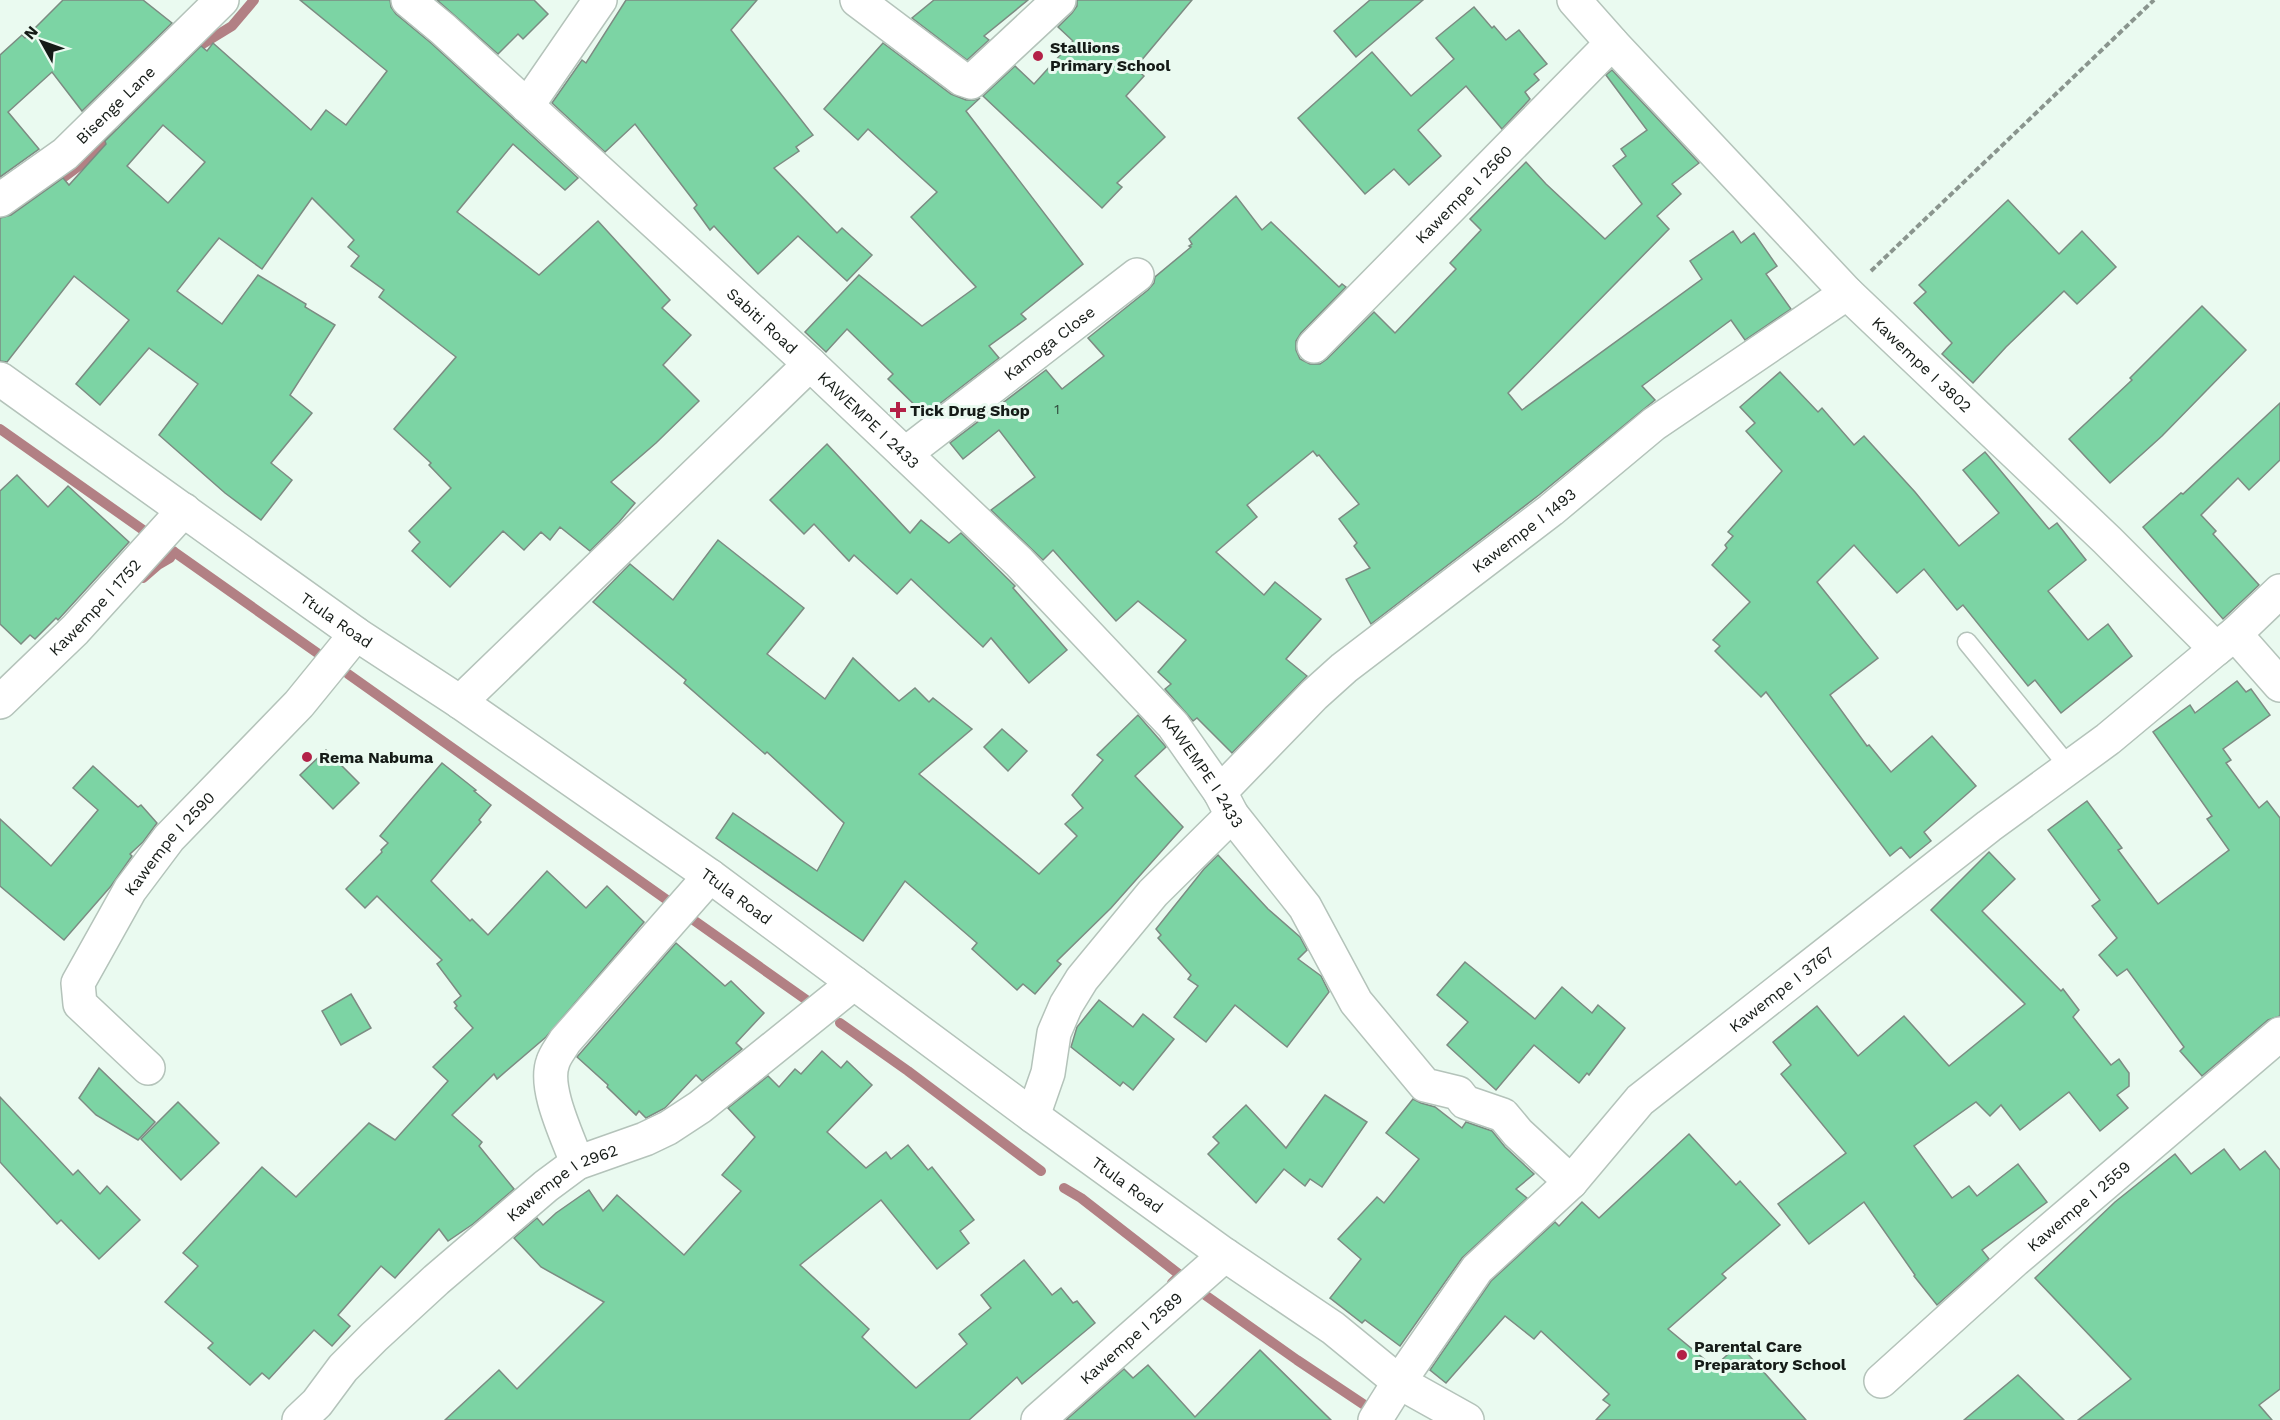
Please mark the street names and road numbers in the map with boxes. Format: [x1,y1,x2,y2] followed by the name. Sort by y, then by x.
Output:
[72,62,159,148] street label: Bisenge Lane
[1411,141,1516,247] street label: Kawempe I 2560
[723,284,802,358] street label: Sabiti Road
[1000,302,1098,384] street label: Kamoga Close
[1868,313,1976,416] street label: Kawempe I 3802
[814,367,923,472] street label: KAWEMPE I 2433
[1468,484,1580,576] street label: Kawempe I 1493
[45,555,144,659] street label: Kawempe I 1752
[297,588,376,652] street label: Ttula Road
[1158,710,1248,831] street label: KAWEMPE I 2433
[120,788,218,899] street label: Kawempe I 2590
[698,863,776,928] street label: Ttula Road
[1725,942,1837,1036] street label: Kawempe I 3767
[502,1140,620,1225] street label: Kawempe I 2962
[1088,1152,1167,1217] street label: Ttula Road
[2023,1157,2134,1255] street label: Kawempe I 2559
[1076,1288,1186,1388] street label: Kawempe I 2589

